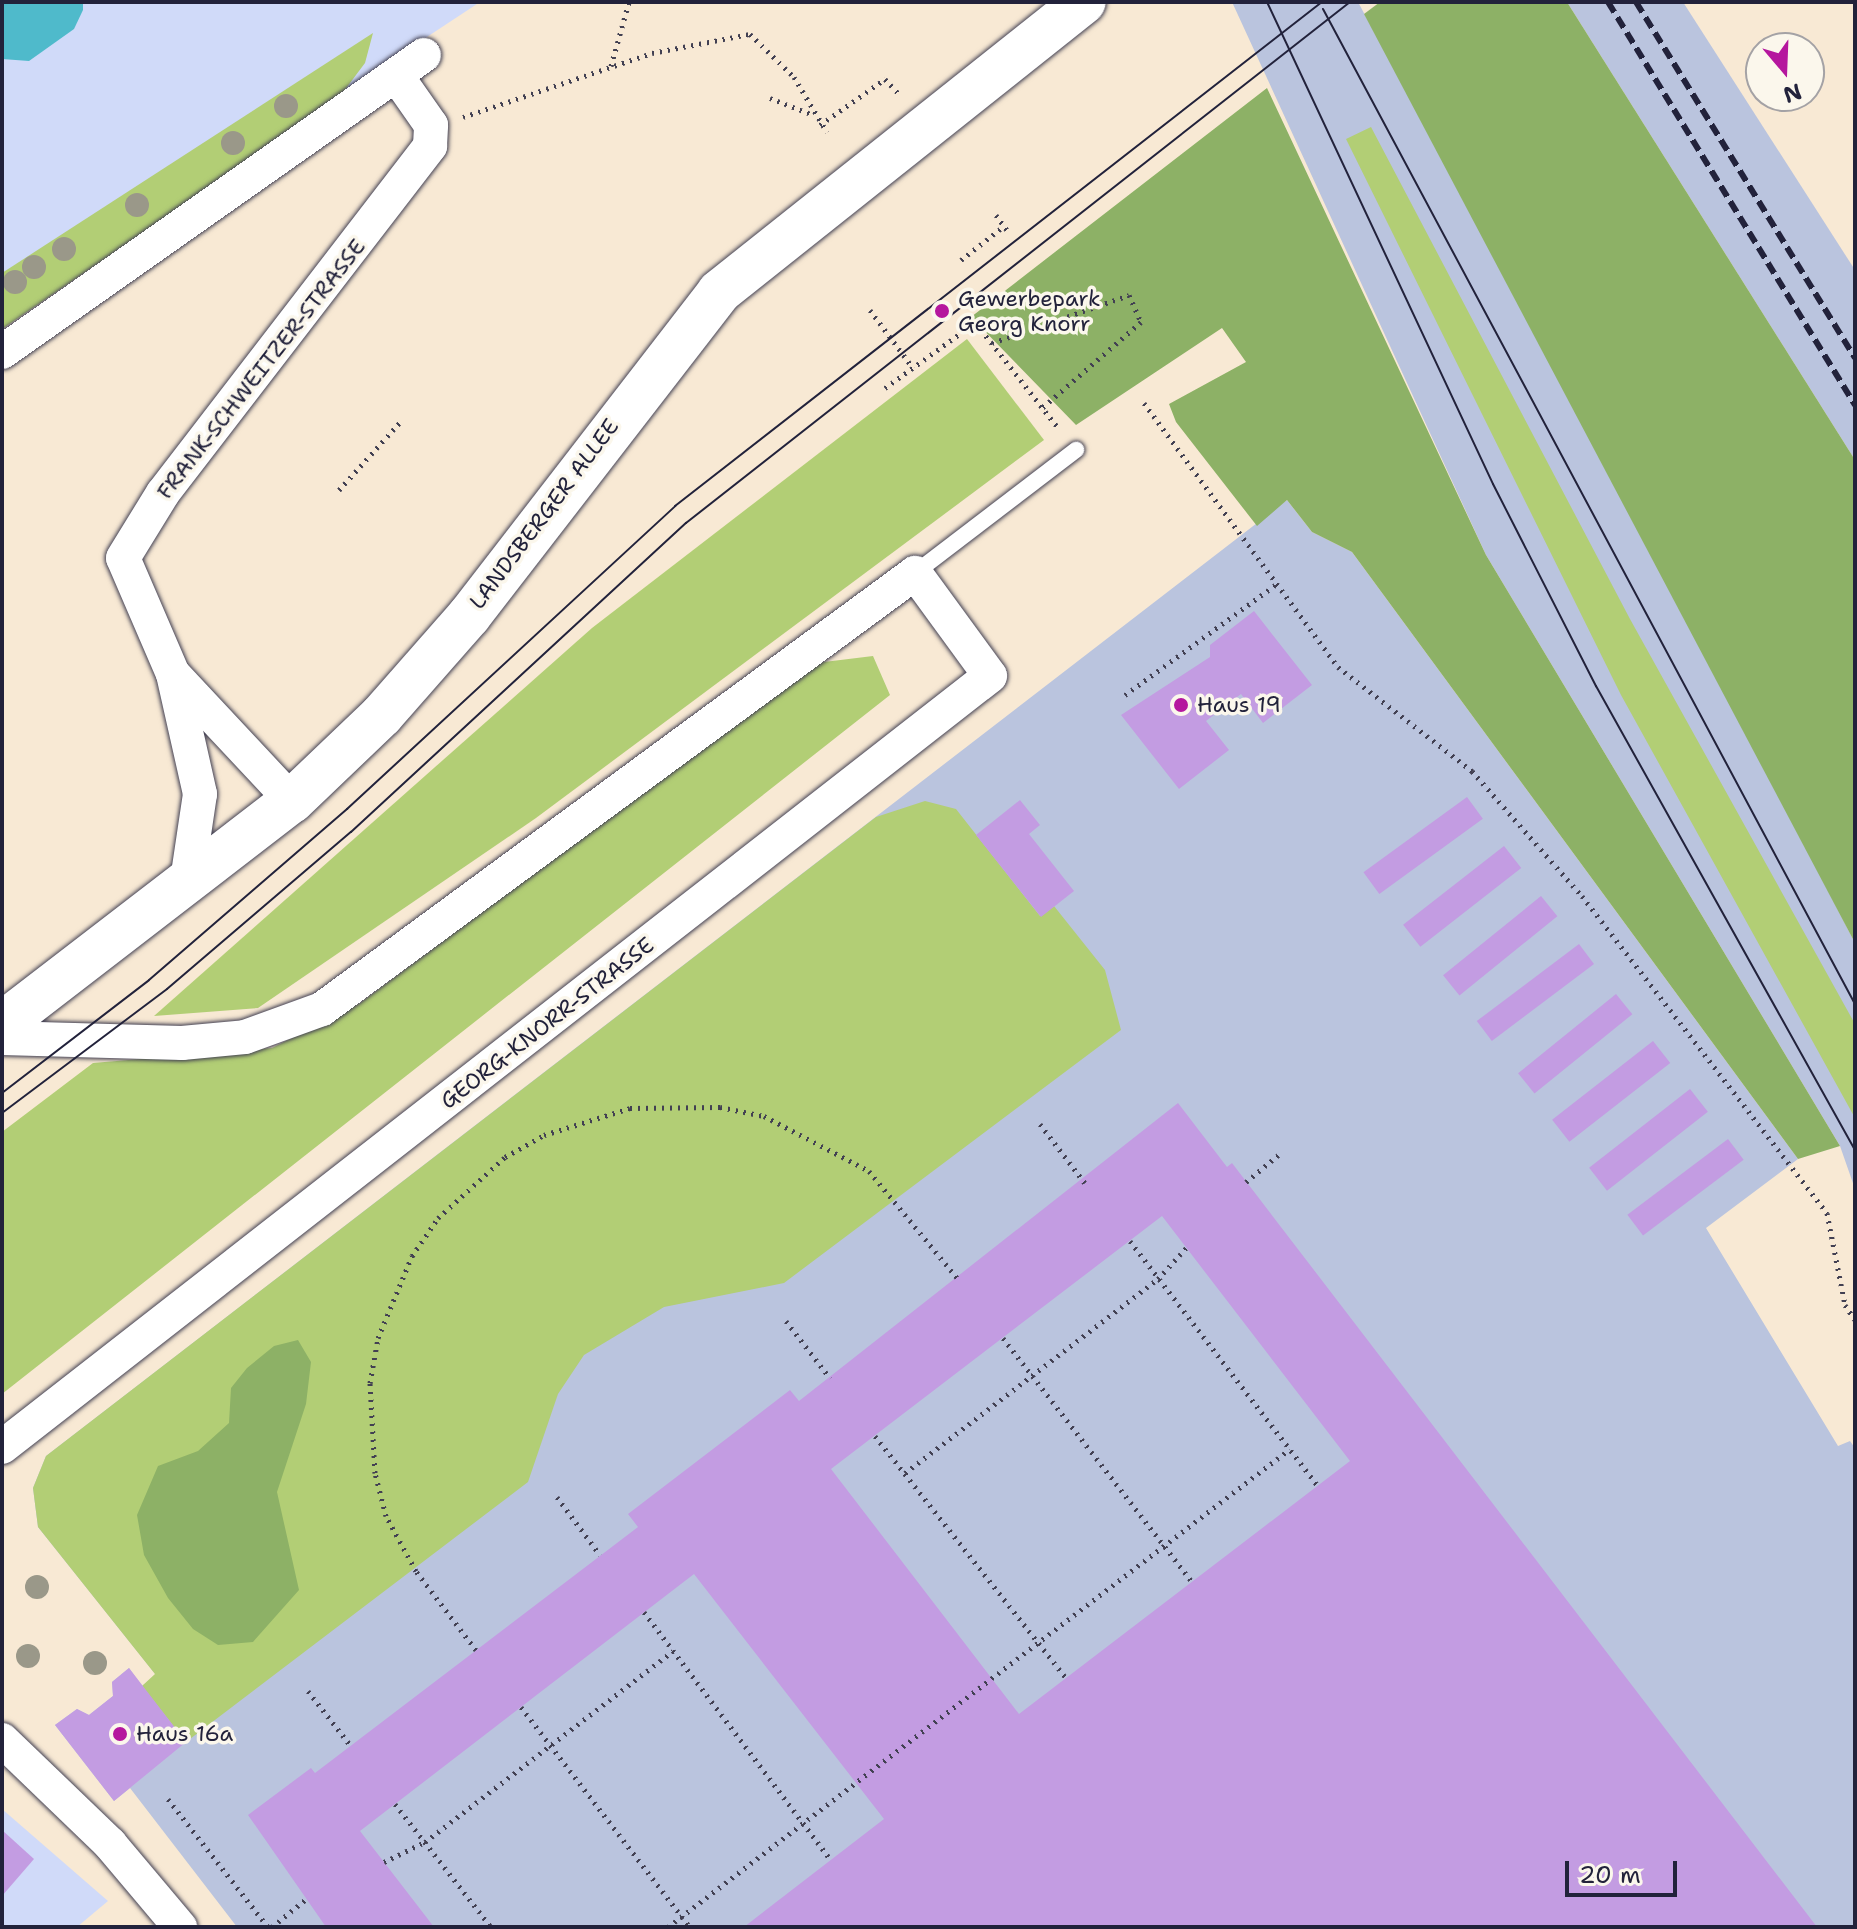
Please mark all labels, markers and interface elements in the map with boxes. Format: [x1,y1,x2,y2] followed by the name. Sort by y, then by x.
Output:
[1745,32,1825,112] north arrow
[1779,77,1805,110] text: N
[151,234,371,504] street label: FRANK-SCHWEITZER-STRASSE
[958,285,1101,336] place label: Gewerbepark Georg Knorr
[933,302,951,320] marker: Gewerbepark Georg Knorr
[464,414,624,614] street label: LANDSBERGER ALLEE
[1197,692,1281,718] place label: Haus 19
[1172,696,1190,714] marker: Haus 19
[435,932,659,1114] street label: GEORG-KNORR-STRASSE
[136,1721,233,1747] place label: Haus 16a
[111,1725,129,1743] marker: Haus 16a
[1569,1845,1681,1895] scale bar
[1579,1859,1641,1891] text: 20 m

